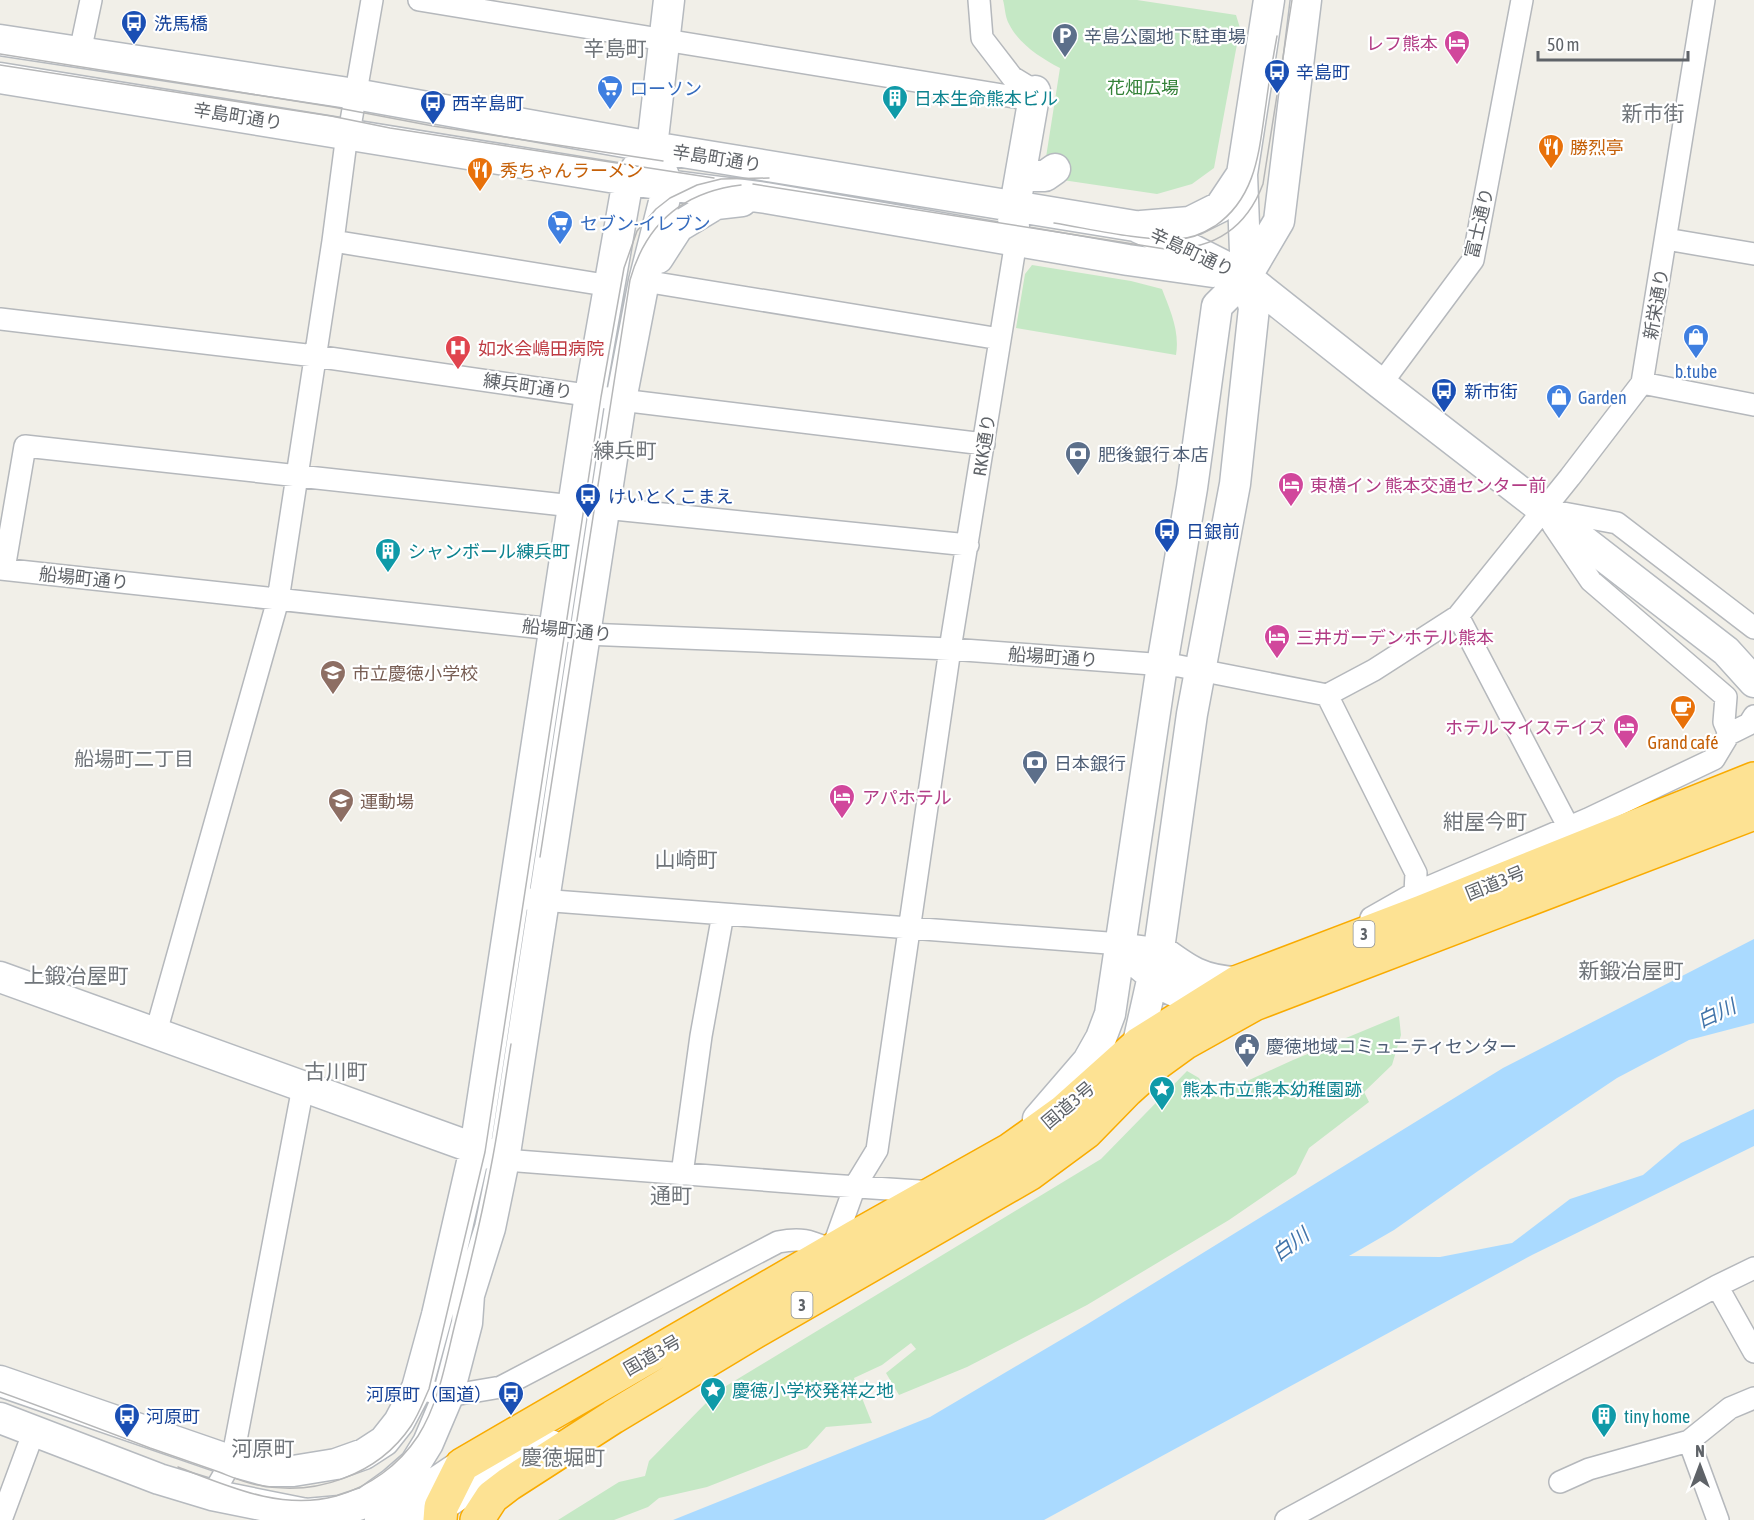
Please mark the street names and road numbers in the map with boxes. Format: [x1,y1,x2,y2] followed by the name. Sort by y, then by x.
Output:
[192,99,284,133] street label: 辛島町通り
[671,141,763,175] street label: 辛島町通り
[1461,186,1497,260] street label: 富士通り
[1147,223,1237,281] street label: 辛島町通り
[1639,267,1673,341] street label: 新栄通り
[482,369,574,403] street label: 練兵町通り
[969,412,999,478] street label: RKK通り
[38,563,130,593] street label: 船場町通り
[521,615,613,645] street label: 船場町通り
[1007,643,1099,671] street label: 船場町通り
[1462,862,1528,904] street label: 国道3号
[1354,921,1374,947] road number: 3
[1037,1077,1099,1133] street label: 国道3号
[792,1292,812,1318] road number: 3
[620,1330,684,1380] street label: 国道3号

